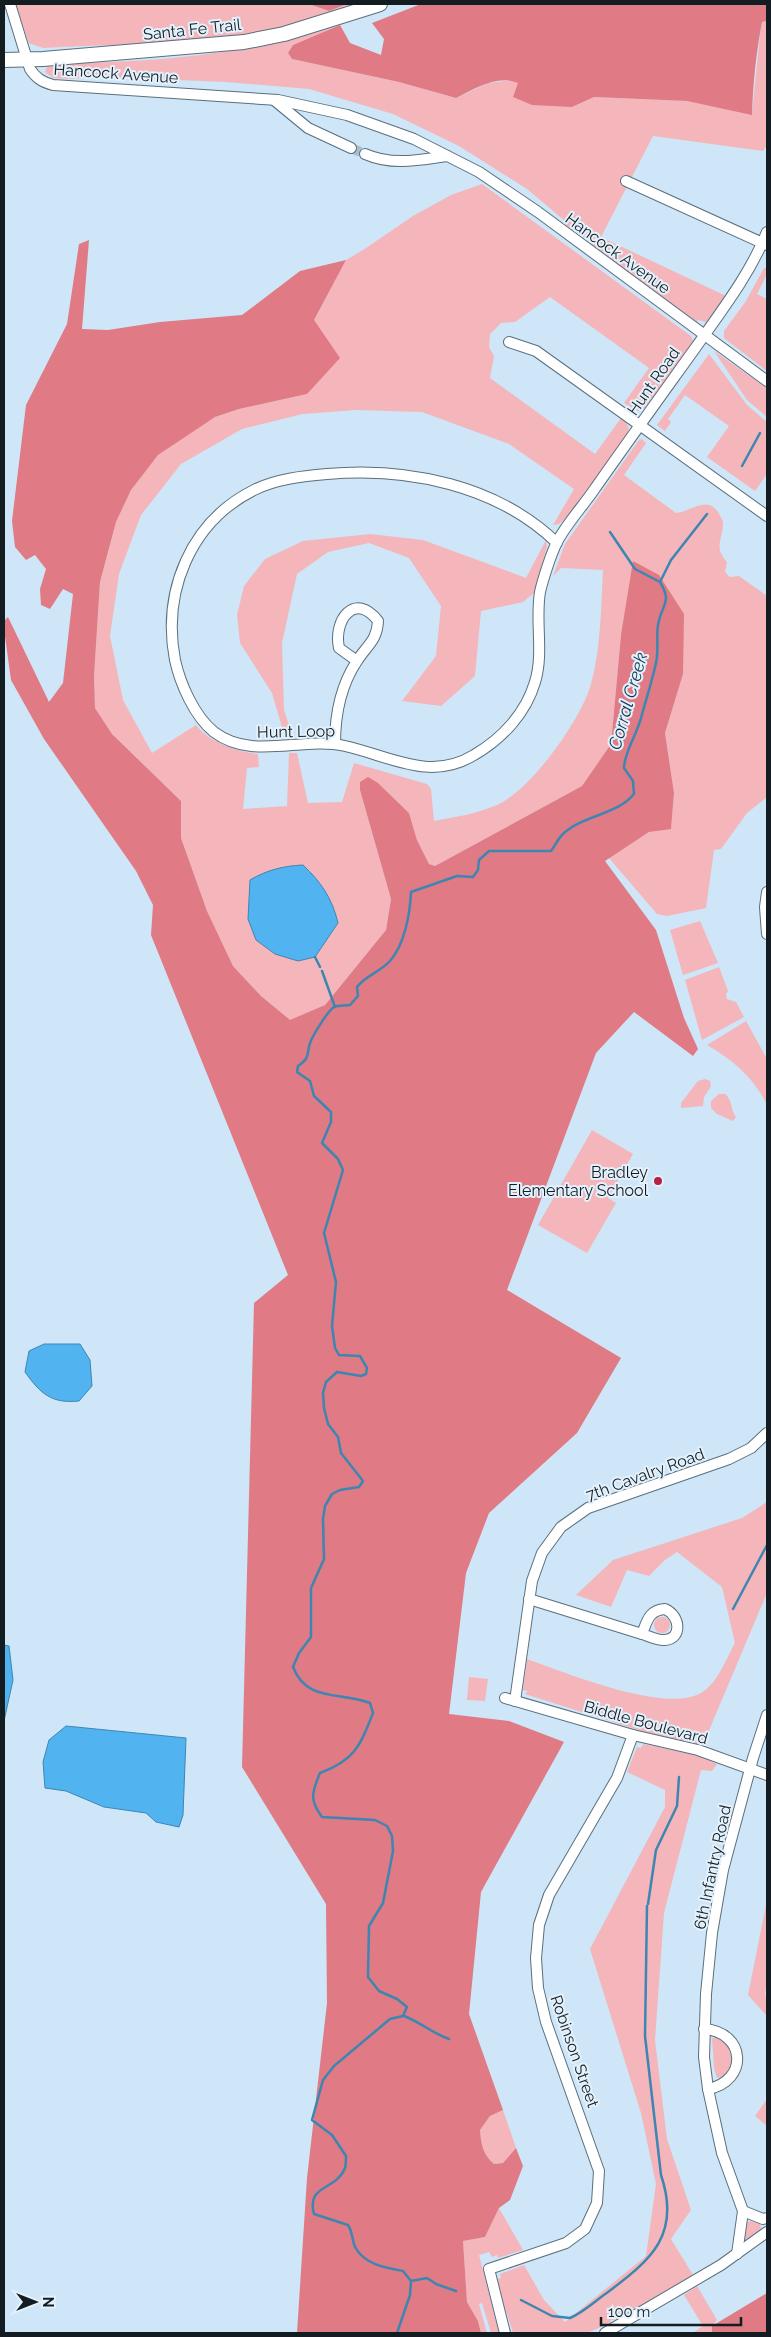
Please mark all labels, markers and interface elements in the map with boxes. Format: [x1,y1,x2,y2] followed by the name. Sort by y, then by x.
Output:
[142,15,243,44] street label: Santa Fe Trail
[53,60,179,87] street label: Hancock Avenue
[562,209,674,298] street label: Hancock Avenue
[623,344,684,419] street label: Hunt Road
[604,649,652,752] water label: Corral Creek
[257,721,335,742] street label: Hunt Loop
[508,1163,649,1200] place label: Bradley Elementary School
[652,1175,664,1187] marker: Bradley Elementary School
[583,1444,707,1505] street label: 7th Cavalry Road
[582,1697,710,1748] street label: Biddle Boulevard
[690,1803,735,1931] street label: 6th Infantry Road
[546,1993,603,2110] street label: Robinson Street
[10,2277,60,2327] north arrow
[601,2294,741,2326] scale bar
[40,2297,56,2307] text: N
[608,2303,650,2321] text: 100 m

